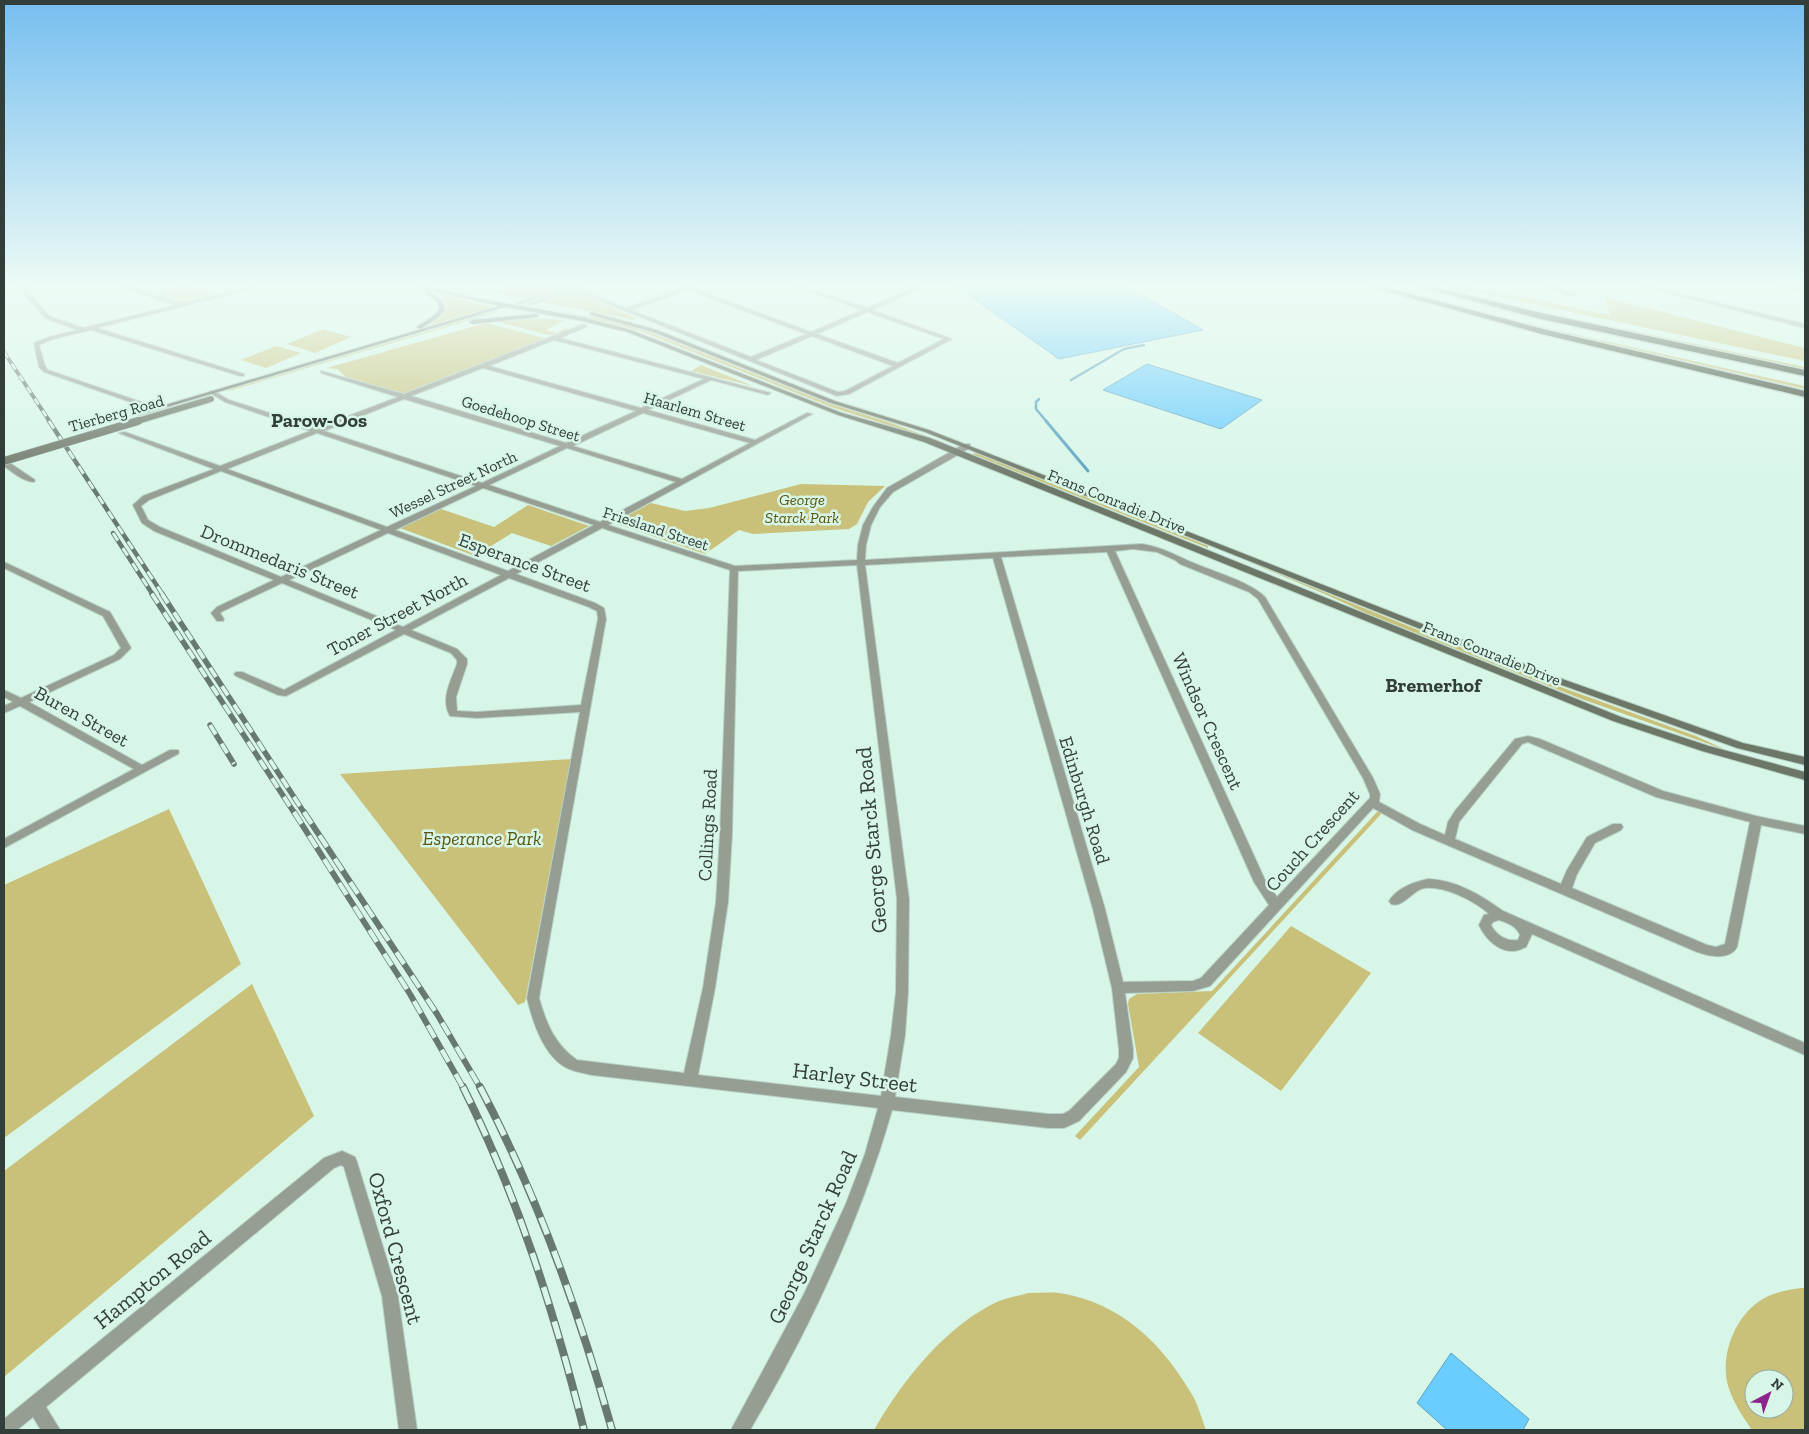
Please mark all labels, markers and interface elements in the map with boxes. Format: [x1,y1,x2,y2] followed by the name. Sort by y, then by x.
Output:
[642,388,748,435] street label: Haarlem Street
[66,391,166,436] street label: Tierberg Road
[459,391,583,446] street label: Goedehoop Street
[271,408,367,432] district label: Parow-Oos
[387,447,520,522] street label: Wessel Street North
[1045,465,1189,538] street label: Frans Conradie Drive
[765,490,839,527] park label: George Starck Park
[600,502,711,555] street label: Friesland Street
[197,519,362,604] street label: Drommedaris Street
[456,528,594,597] street label: Esperance Street
[323,568,472,661] street label: Toner Street North
[1420,617,1564,690] street label: Frans Conradie Drive
[1167,649,1248,793] street label: Windsor Crescent
[1385,673,1483,697] district label: Bremerhof
[31,681,133,752] street label: Buren Street
[1054,733,1115,867] street label: Edinburgh Road
[850,746,893,934] street label: George Starck Road
[693,768,722,882] street label: Collings Road
[1261,785,1364,896] street label: Couch Crescent
[423,827,541,850] park label: Esperance Park
[791,1056,920,1099] street label: Harley Street
[762,1146,863,1328] street label: George Starck Road
[362,1169,429,1328] street label: Oxford Crescent
[88,1224,216,1335] street label: Hampton Road
[1744,1369,1794,1419] north arrow
[1768,1375,1787,1395] text: N

